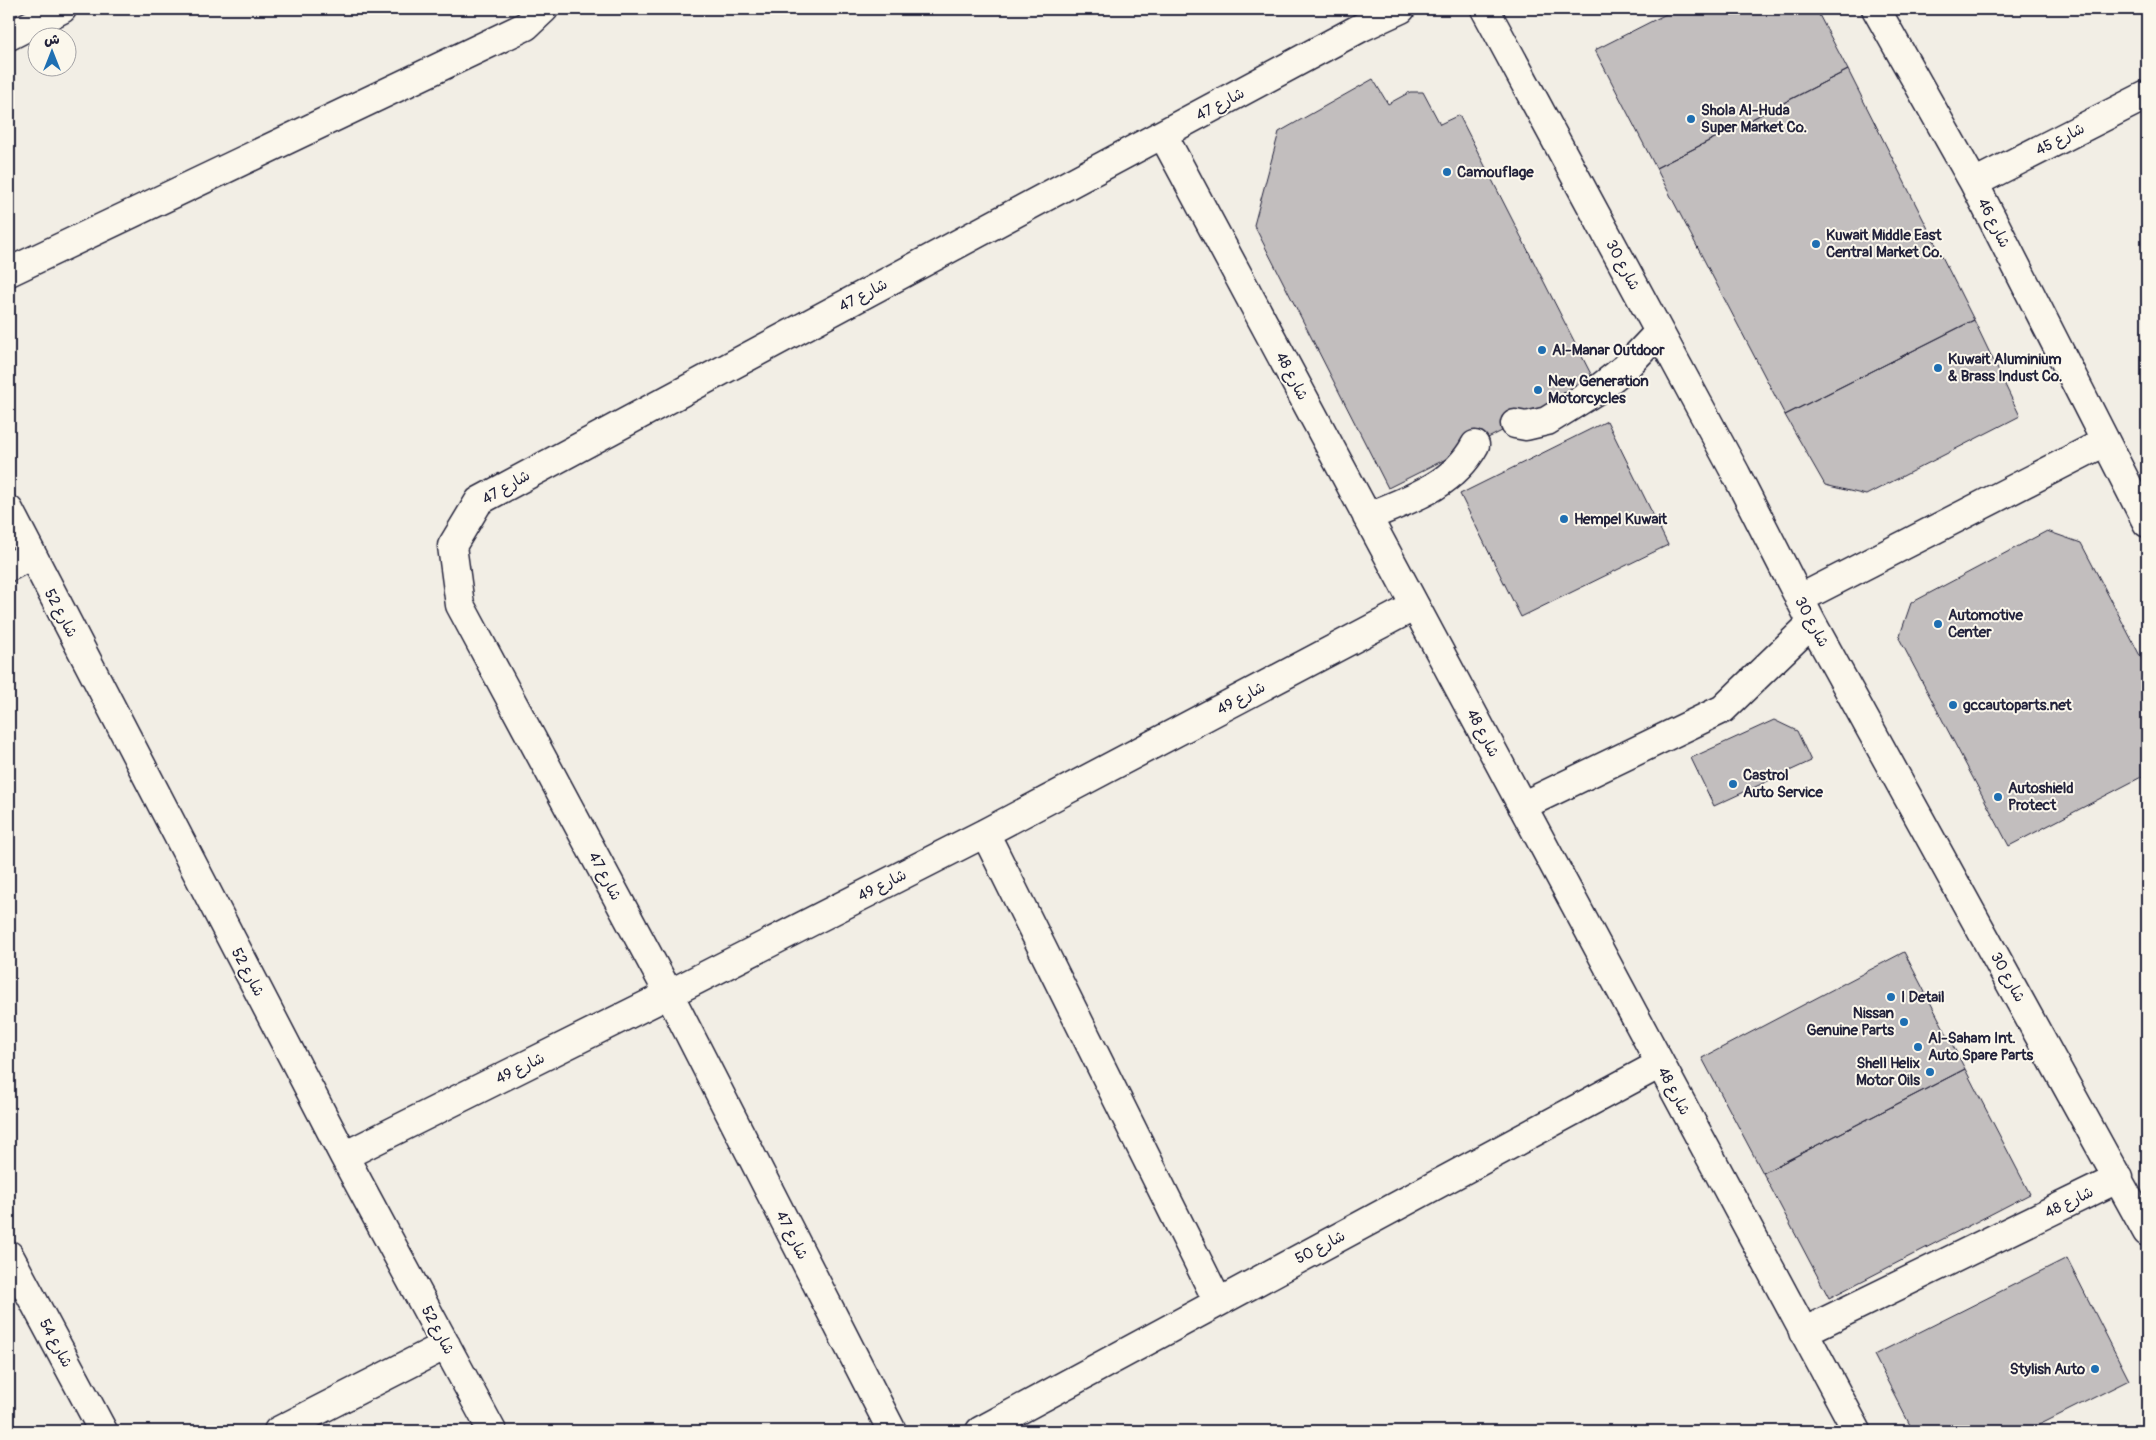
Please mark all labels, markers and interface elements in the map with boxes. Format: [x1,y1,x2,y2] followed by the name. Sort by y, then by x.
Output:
[28,28,78,78] north arrow
[44,31,60,48] text: ش
[1193,84,1248,125] street label: شارع 47
[1701,101,1807,137] place label: Shola Al-Huda Super Market Co.
[1685,113,1697,125] marker: Shola Al-Huda Super Market Co.
[2032,119,2088,160] street label: شارع 45
[1457,163,1534,182] place label: Camouflage
[1441,166,1453,178] marker: Camouflage
[1973,195,2014,251] street label: شارع 46
[1826,226,1943,262] place label: Kuwait Middle East Central Market Co.
[1601,237,1644,294] street label: شارع 30
[1810,238,1822,250] marker: Kuwait Middle East Central Market Co.
[836,275,891,316] street label: شارع 47
[1552,341,1665,360] place label: Al-Manar Outdoor
[1536,344,1548,356] marker: Al-Manar Outdoor
[1271,349,1312,404] street label: شارع 48
[1948,350,2062,386] place label: Kuwait Aluminium & Brass Indust Co.
[1932,362,1944,374] marker: Kuwait Aluminium & Brass Indust Co.
[1548,372,1649,408] place label: New Generation Motorcycles
[1532,384,1544,396] marker: New Generation Motorcycles
[479,466,534,509] street label: شارع 47
[1574,510,1668,529] place label: Hempel Kuwait
[1558,513,1570,525] marker: Hempel Kuwait
[40,586,81,641] street label: شارع 52
[1790,594,1833,651] street label: شارع 30
[1948,606,2024,642] place label: Automotive Center
[1932,618,1944,630] marker: Automotive Center
[1214,678,1269,719] street label: شارع 49
[1963,696,2073,715] place label: gccautoparts.net
[1947,699,1959,711] marker: gccautoparts.net
[1462,706,1503,761] street label: شارع 48
[1743,766,1824,802] place label: Castrol Auto Service
[1727,778,1739,790] marker: Castrol Auto Service
[2008,779,2074,815] place label: Autoshield Protect
[1992,791,2004,803] marker: Autoshield Protect
[584,849,625,904] street label: شارع 47
[855,865,910,906] street label: شارع 49
[227,945,268,1000] street label: شارع 52
[1986,949,2029,1006] street label: شارع 30
[1901,988,1945,1007] place label: I Detail
[1885,991,1897,1003] marker: I Detail
[1807,1004,1894,1040] place label: Nissan Genuine Parts
[1898,1016,1910,1028] marker: Nissan Genuine Parts
[1928,1029,2034,1065] place label: Al-Saham Int. Auto Spare Parts
[1912,1041,1924,1053] marker: Al-Saham Int. Auto Spare Parts
[493,1048,548,1088] street label: شارع 49
[1856,1054,1920,1090] place label: Shell Helix Motor Oils
[1653,1064,1694,1119] street label: شارع 48
[1924,1066,1936,1078] marker: Shell Helix Motor Oils
[2042,1183,2097,1222] street label: شارع 48
[771,1208,812,1263] street label: شارع 47
[1292,1226,1349,1269] street label: شارع 50
[417,1303,458,1358] street label: شارع 52
[35,1316,76,1371] street label: شارع 54
[2010,1360,2085,1379] place label: Stylish Auto
[2089,1363,2101,1375] marker: Stylish Auto

